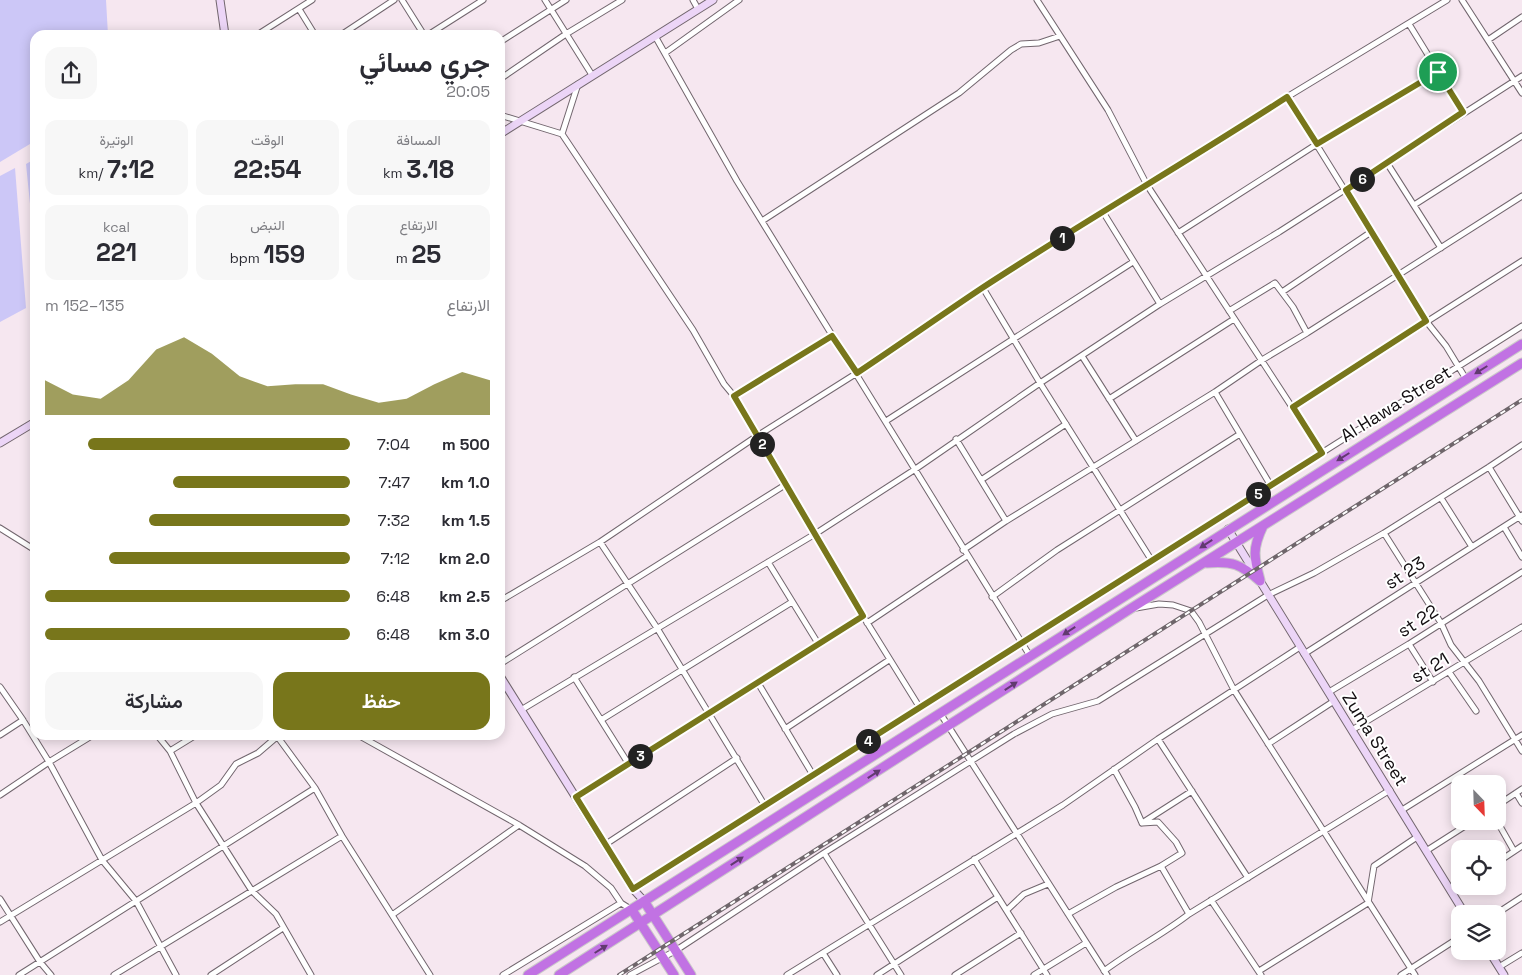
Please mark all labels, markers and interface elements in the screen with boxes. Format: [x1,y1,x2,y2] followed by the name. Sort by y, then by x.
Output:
[359,44,490,80] text: جري مسائي
[45,47,97,99] button: share
[1417,51,1459,93] pin
[1424,58,1452,86] icon: arrive
[446,81,490,102] text: 20:05
[99,131,134,149] text: الوتيرة
[251,131,284,149] text: الوقت
[396,131,441,149] text: المسافة
[107,153,154,185] text: 7:12
[233,153,302,185] text: 22:54
[406,153,454,185] text: 3.18
[79,164,107,182] text: /km
[383,164,406,182] text: km
[1350,166,1374,192] pin: 6
[1358,170,1367,188] text: 6
[250,216,285,234] text: النبض
[400,216,438,234] text: الارتفاع
[103,218,130,236] text: kcal
[1050,226,1074,250] pin: 1
[1059,229,1066,247] text: 1
[96,236,137,268] text: 221
[263,238,305,270] text: 159
[411,238,441,270] text: 25
[230,249,263,267] text: bpm
[396,249,411,267] text: m
[45,295,124,316] text: 135–152 m
[447,295,490,316] text: الارتفاع
[1336,360,1456,447] street label: Al Hawa Street
[1474,366,1487,375] one-way arrow
[750,432,774,456] pin: 2
[377,434,410,455] text: 7:04
[442,434,490,455] text: 500 m
[758,435,767,453] text: 2
[1337,452,1350,462] one-way arrow
[378,472,410,493] text: 7:47
[441,472,490,493] text: 1.0 km
[1246,482,1270,506] pin: 5
[1254,485,1263,503] text: 5
[378,510,410,531] text: 7:32
[442,510,490,531] text: 1.5 km
[1199,539,1213,548] one-way arrow
[381,548,410,569] text: 7:12
[439,548,490,569] text: 2.0 km
[1380,551,1429,594] street label: st 23
[376,586,410,607] text: 6:48
[439,586,490,607] text: 2.5 km
[1393,599,1442,642] street label: st 22
[376,624,410,645] text: 6:48
[439,624,490,645] text: 3.0 km
[1062,626,1076,636] one-way arrow
[1406,647,1453,688] street label: st 21
[45,672,263,730] button: مشاركة
[273,672,490,730] button: حفظ
[1004,681,1018,691] one-way arrow
[1337,687,1413,790] street label: Zuma Street
[856,728,880,754] pin: 4
[864,732,873,750] text: 4
[628,744,652,768] pin: 3
[636,747,645,765] text: 3
[868,769,881,779] one-way arrow
[1451,775,1506,830] north arrow
[1451,775,1506,960] map controls
[1451,840,1506,895] button: locate
[731,857,744,866] one-way arrow
[1451,905,1506,960] button: layers
[594,944,607,954] one-way arrow

